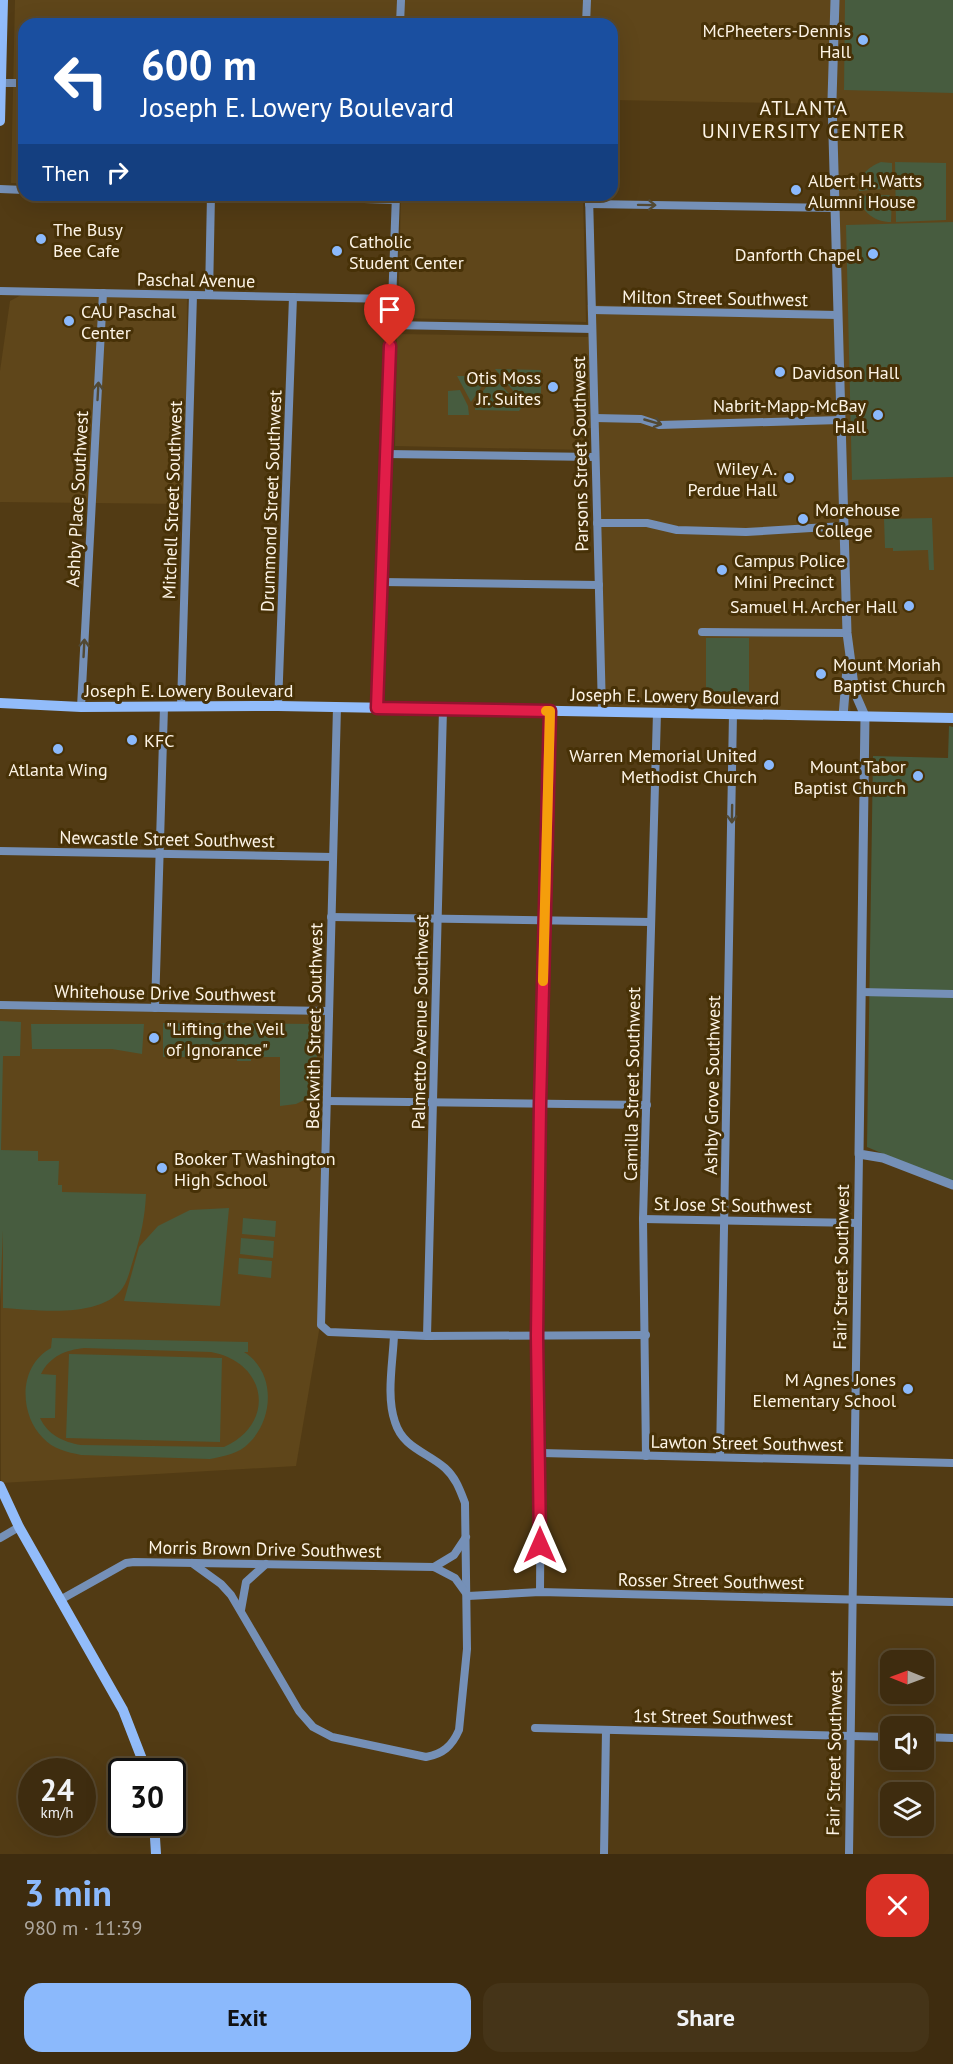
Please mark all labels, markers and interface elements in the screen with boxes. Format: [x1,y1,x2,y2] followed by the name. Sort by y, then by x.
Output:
[702,19,852,63] place label: McPheeters-Dennis Hall
[856,33,870,47] marker: McPheeters-Dennis Hall
[141,37,257,92] text: 600 m
[42,42,120,120] icon: left
[141,90,454,124] text: Joseph E. Lowery Boulevard
[702,95,906,144] district label: ATLANTA UNIVERSITY CENTER
[101,156,134,189] icon: right
[42,159,89,187] text: Then
[808,169,922,213] place label: Albert H. Watts Alumni House
[789,183,803,197] marker: Albert H. Watts Alumni House
[637,199,657,210] one-way arrow
[53,218,124,262] place label: The Busy Bee Cafe
[349,230,464,274] place label: Catholic Student Center
[34,232,48,246] marker: The Busy Bee Cafe
[735,243,862,266] place label: Danforth Chapel
[330,244,344,258] marker: Catholic Student Center
[866,247,880,261] marker: Danforth Chapel
[137,267,255,293] street label: Paschal Avenue
[364,284,415,346] pin
[622,285,808,311] street label: Milton Street Southwest
[373,293,406,326] icon: arrive
[81,300,177,344] place label: CAU Paschal Center
[62,314,76,328] marker: CAU Paschal Center
[567,356,593,552] street label: Parsons Street Southwest
[792,361,900,384] place label: Davidson Hall
[773,365,787,379] marker: Davidson Hall
[466,366,541,410] place label: Otis Moss Jr. Suites
[546,380,560,394] marker: Otis Moss Jr. Suites
[92,381,103,401] one-way arrow
[256,390,286,612] street label: Drummond Street Southwest
[713,394,867,438] place label: Nabrit-Mapp-McBay Hall
[157,400,187,600] street label: Mitchell Street Southwest
[871,408,885,422] marker: Nabrit-Mapp-McBay Hall
[61,410,93,588] street label: Ashby Place Southwest
[643,417,662,428] one-way arrow
[687,457,778,501] place label: Wiley A. Perdue Hall
[782,471,796,485] marker: Wiley A. Perdue Hall
[815,498,900,542] place label: Morehouse College
[796,512,810,526] marker: Morehouse College
[734,549,845,593] place label: Campus Police Mini Precinct
[715,563,729,577] marker: Campus Police Mini Precinct
[730,595,898,618] place label: Samuel H. Archer Hall
[902,599,916,613] marker: Samuel H. Archer Hall
[79,639,90,659] one-way arrow
[833,653,946,697] place label: Mount Moriah Baptist Church
[814,667,828,681] marker: Mount Moriah Baptist Church
[84,679,293,702] street label: Joseph E. Lowery Boulevard
[569,683,780,709] street label: Joseph E. Lowery Boulevard
[144,729,175,752] place label: KFC
[125,733,139,747] marker: KFC
[51,742,65,756] marker: Atlanta Wing
[569,744,757,788] place label: Warren Memorial United Methodist Church
[794,755,906,799] place label: Mount Tabor Baptist Church
[8,758,108,781] place label: Atlanta Wing
[762,758,776,772] marker: Warren Memorial United Methodist Church
[911,769,925,783] marker: Mount Tabor Baptist Church
[726,803,737,823] one-way arrow
[59,826,275,852] street label: Newcastle Street Southwest
[407,914,433,1130] street label: Palmetto Avenue Southwest
[301,923,327,1129] street label: Beckwith Street Southwest
[54,980,276,1006] street label: Whitehouse Drive Southwest
[619,987,645,1181] street label: Camilla Street Southwest
[699,995,725,1175] street label: Ashby Grove Southwest
[166,1017,285,1061] place label: "Lifting the Veil of Ignorance"
[147,1031,161,1045] marker: "Lifting the Veil of Ignorance"
[174,1147,336,1191] place label: Booker T Washington High School
[155,1161,169,1175] marker: Booker T Washington High School
[828,1184,854,1350] street label: Fair Street Southwest
[654,1192,812,1218] street label: St Jose St Southwest
[753,1368,897,1412] place label: M Agnes Jones Elementary School
[901,1382,915,1396] marker: M Agnes Jones Elementary School
[650,1430,844,1456] street label: Lawton Street Southwest
[508,1513,572,1577] position arrow
[148,1535,382,1563] street label: Morris Brown Drive Southwest
[618,1568,804,1594] street label: Rosser Street Southwest
[880,1650,934,1704] north arrow
[880,1650,934,1836] map controls
[821,1670,847,1836] street label: Fair Street Southwest
[633,1704,793,1730] street label: 1st Street Southwest
[880,1716,934,1770] button: sound
[108,1758,186,1836] speed limit sign: 30
[40,1770,74,1809] text: 24
[880,1782,934,1836] button: layers
[41,1803,73,1822] text: km/h
[24,1869,112,1916] text: 3 min
[866,1874,929,1937] button: close
[24,1915,142,1941] text: 980 m · 11:39
[24,1983,471,2052] button: Exit
[483,1983,929,2052] button: Share

